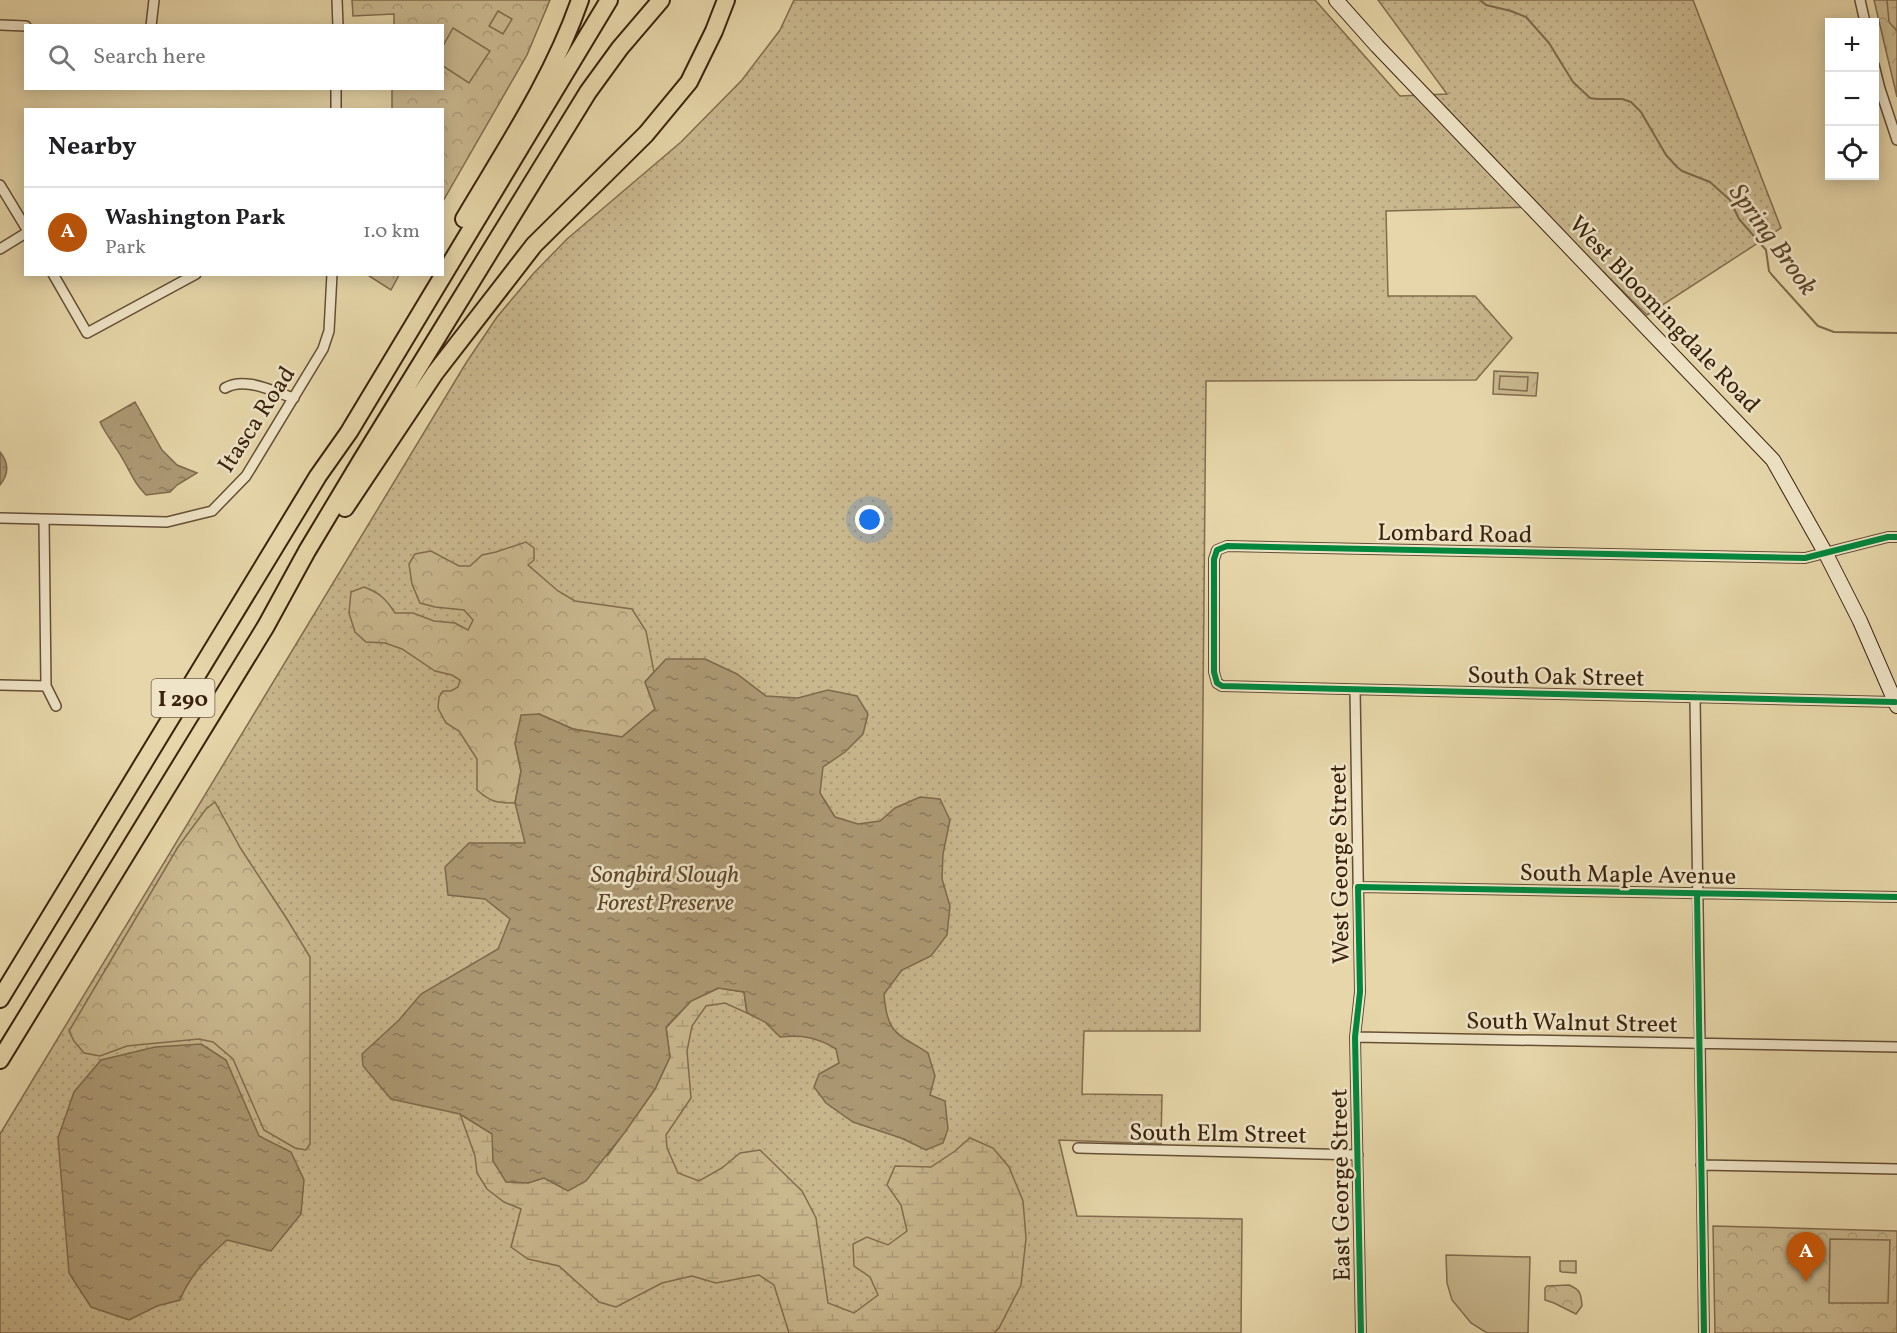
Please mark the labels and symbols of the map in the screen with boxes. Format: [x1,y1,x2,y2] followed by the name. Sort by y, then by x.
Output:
[1720,177,1825,303] water label: Spring Brook
[1560,209,1767,422] street label: West Bloomingdale Road
[211,360,305,480] street label: Itasca Road
[855,505,884,534] your location
[1377,517,1533,553] street label: Lombard Road
[1467,659,1645,697] street label: South Oak Street
[152,679,214,717] road number: I 290
[1322,764,1360,964] street label: West George Street
[1519,857,1737,895] street label: South Maple Avenue
[591,859,739,921] park label: Songbird Slough Forest Preserve
[1466,1005,1678,1043] street label: South Walnut Street
[1323,1088,1361,1282] street label: East George Street
[1129,1116,1307,1154] street label: South Elm Street
[1786,1232,1826,1282] pin: A

